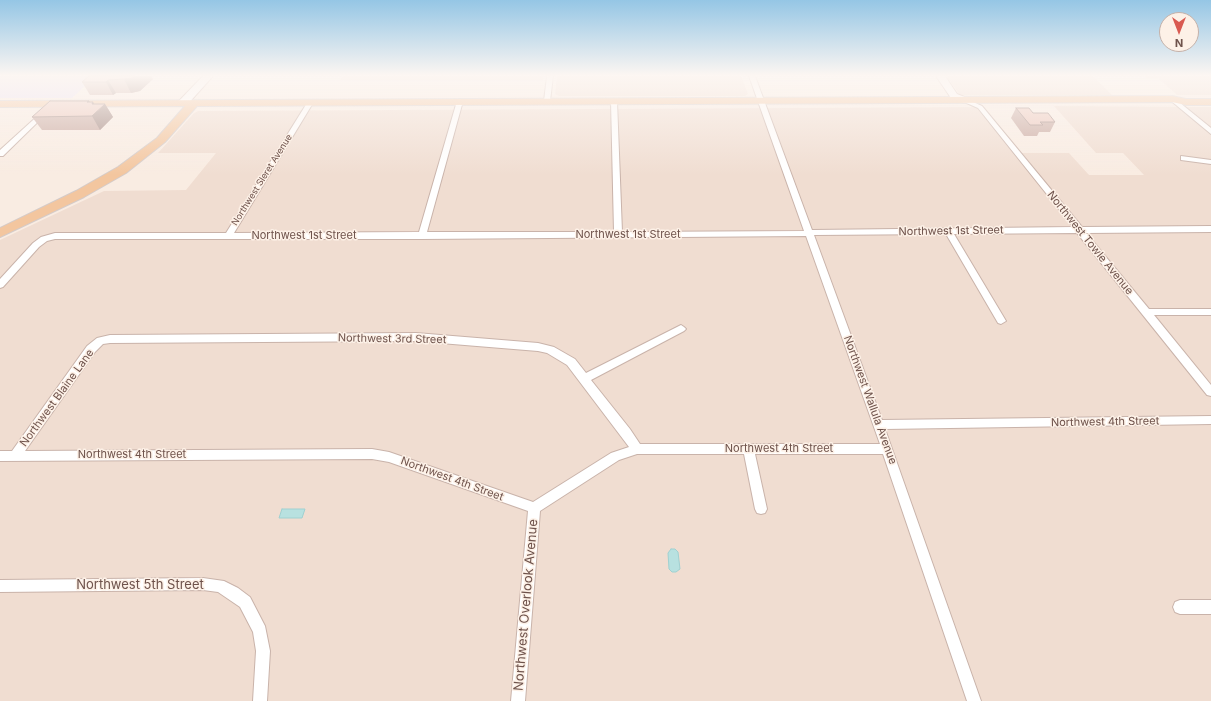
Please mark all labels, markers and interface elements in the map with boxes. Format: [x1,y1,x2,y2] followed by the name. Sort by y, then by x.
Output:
[1159,12,1199,52] north arrow
[1175,36,1183,50] text: N
[229,132,295,228] street label: Northwest Sleret Avenue
[1044,189,1136,297] street label: Northwest Towle Avenue
[898,223,1004,239] street label: Northwest 1st Street
[575,228,681,242] street label: Northwest 1st Street
[251,229,357,243] street label: Northwest 1st Street
[338,331,446,347] street label: Northwest 3rd Street
[841,334,899,466] street label: Northwest Wallula Avenue
[17,347,97,449] street label: Northwest Blaine Lane
[1051,414,1159,430] street label: Northwest 4th Street
[725,442,833,456] street label: Northwest 4th Street
[78,448,186,462] street label: Northwest 4th Street
[399,454,505,504] street label: Northwest 4th Street
[511,519,541,691] street label: Northwest Overlook Avenue
[76,577,204,593] street label: Northwest 5th Street

